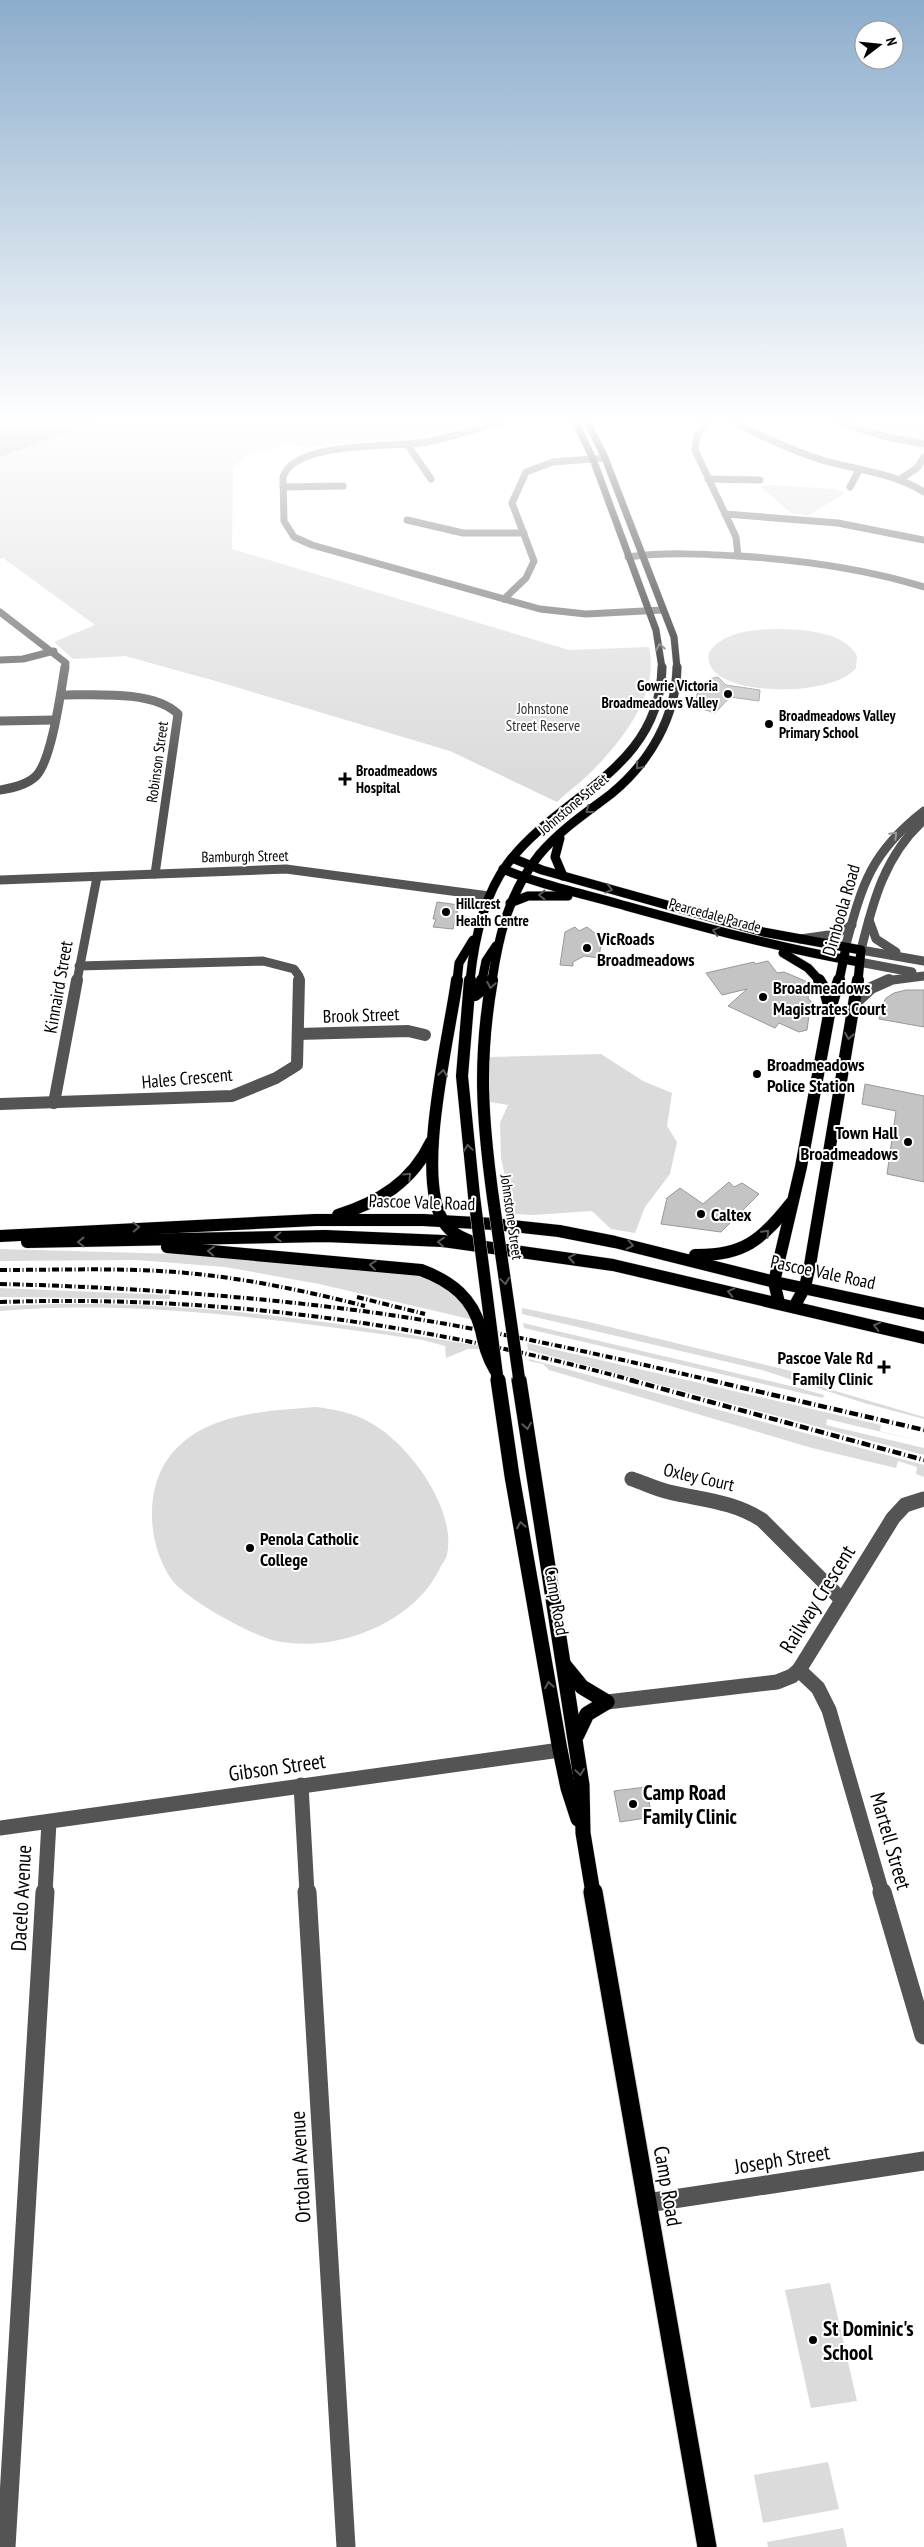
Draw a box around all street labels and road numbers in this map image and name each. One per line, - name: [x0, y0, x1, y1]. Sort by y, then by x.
- street label: Robinson Street: [142, 720, 172, 804]
- street label: Johnstone Street: [533, 769, 612, 840]
- street label: Bamburgh Street: [201, 846, 289, 866]
- street label: Dimboola Road: [817, 861, 865, 959]
- street label: Pearcedale Parade: [667, 894, 763, 936]
- street label: Kinnaird Street: [39, 939, 77, 1035]
- street label: Brook Street: [322, 1002, 400, 1028]
- street label: Hales Crescent: [141, 1063, 233, 1093]
- street label: Johnstone Street: [496, 1172, 527, 1261]
- street label: Pascoe Vale Road: [368, 1189, 476, 1215]
- street label: Pascoe Vale Road: [768, 1250, 878, 1294]
- street label: Oxley Court: [661, 1458, 737, 1496]
- street label: Railway Crescent: [773, 1540, 861, 1658]
- street label: Camp Road: [540, 1565, 574, 1637]
- street label: Gibson Street: [227, 1747, 327, 1787]
- street label: Martell Street: [864, 1789, 918, 1893]
- street label: Dacelo Avenue: [5, 1844, 37, 1952]
- street label: Ortolan Avenue: [284, 2110, 316, 2224]
- street label: Joseph Street: [731, 2138, 832, 2180]
- street label: Camp Road: [648, 2144, 688, 2228]

